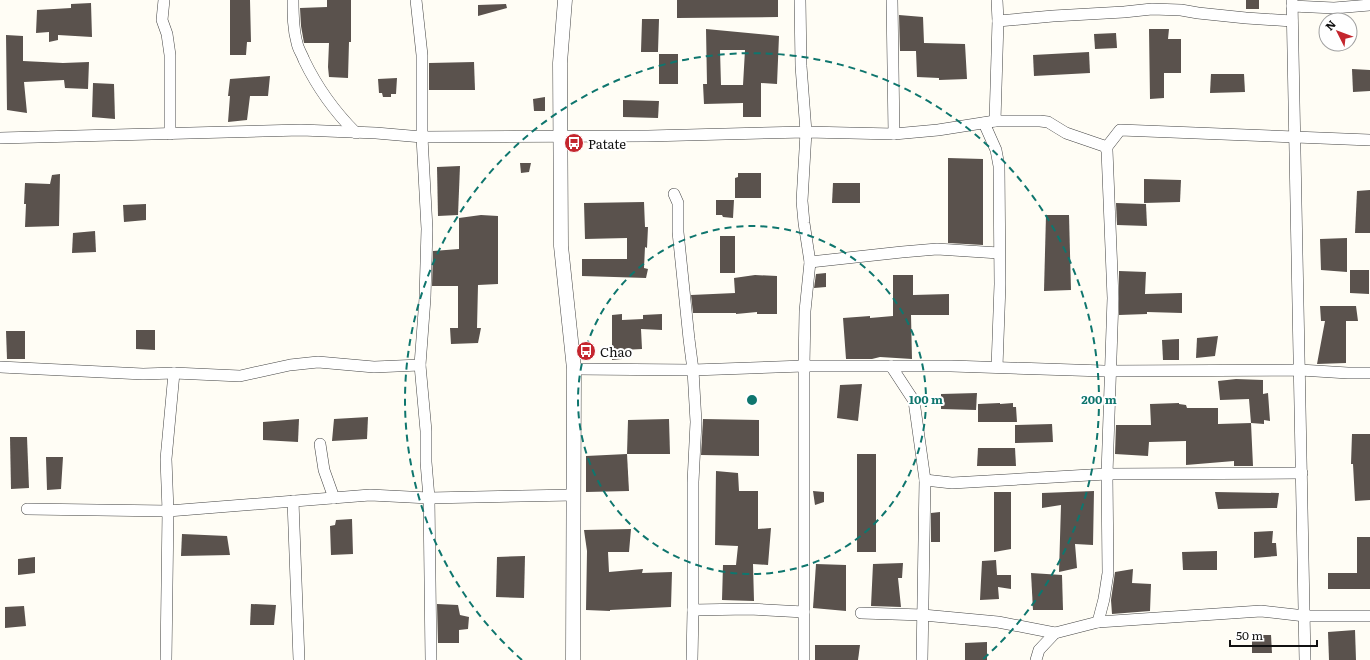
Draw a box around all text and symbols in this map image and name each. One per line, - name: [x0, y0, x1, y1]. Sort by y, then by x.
- north arrow: [1318, 12, 1358, 52]
- text: N: [1321, 16, 1339, 33]
- bus stop icon: Patate: [563, 132, 585, 154]
- place label: Patate: [588, 134, 626, 153]
- bus stop icon: Chao: [575, 340, 597, 362]
- place label: Chao: [600, 342, 632, 361]
- text: 100 m: [909, 390, 943, 408]
- text: 200 m: [1081, 390, 1117, 408]
- centre of rings: [745, 393, 759, 407]
- scale bar: [1230, 622, 1317, 648]
- text: 50 m: [1236, 626, 1263, 644]

